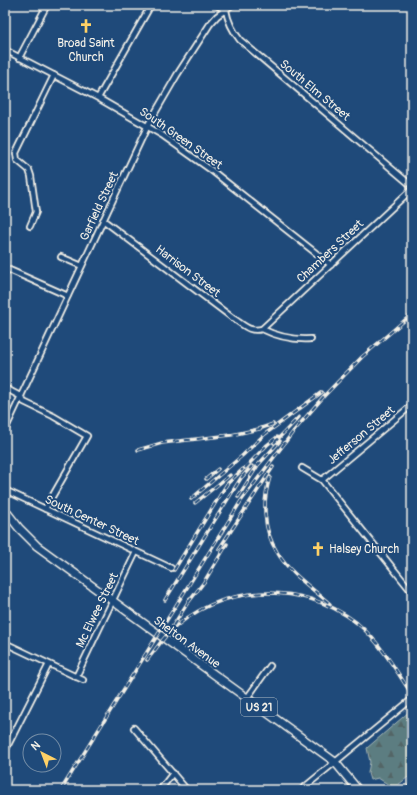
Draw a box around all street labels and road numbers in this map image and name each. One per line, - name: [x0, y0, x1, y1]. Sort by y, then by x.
- street label: South Elm Street: [276, 57, 353, 124]
- street label: South Green Street: [136, 104, 225, 173]
- street label: Garfield Street: [77, 169, 122, 243]
- street label: Chambers Street: [294, 216, 367, 286]
- street label: Harrison Street: [152, 242, 223, 301]
- street label: Jefferson Street: [325, 403, 398, 468]
- street label: South Center Street: [42, 492, 142, 549]
- street label: Mc Elwee Street: [73, 570, 122, 650]
- street label: Shelton Avenue: [150, 613, 223, 672]
- road number: US 21: [241, 698, 277, 716]

